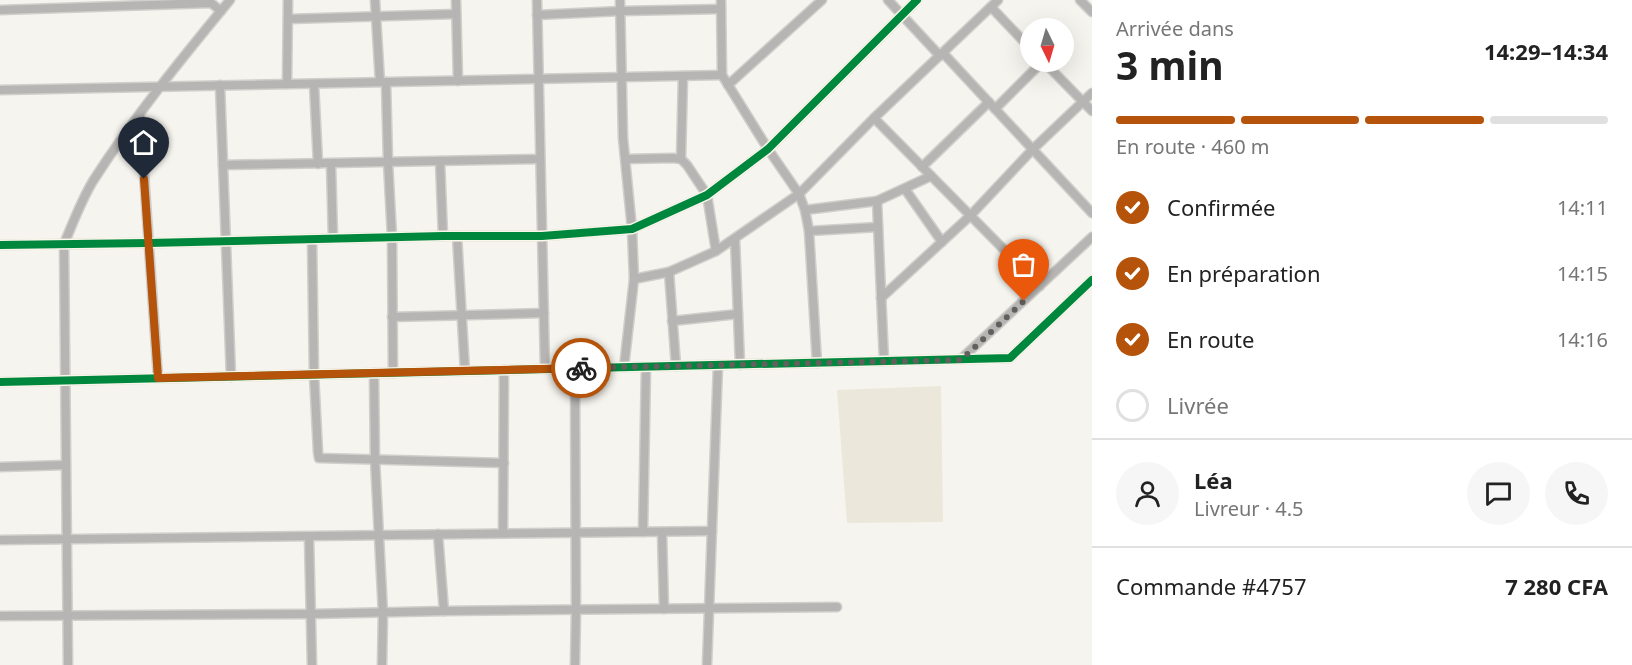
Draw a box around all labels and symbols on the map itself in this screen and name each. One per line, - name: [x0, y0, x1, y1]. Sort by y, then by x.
- north arrow: [1020, 18, 1074, 72]
- pin: [118, 117, 169, 179]
- pin: [998, 239, 1049, 301]
- courier: [551, 338, 611, 398]

